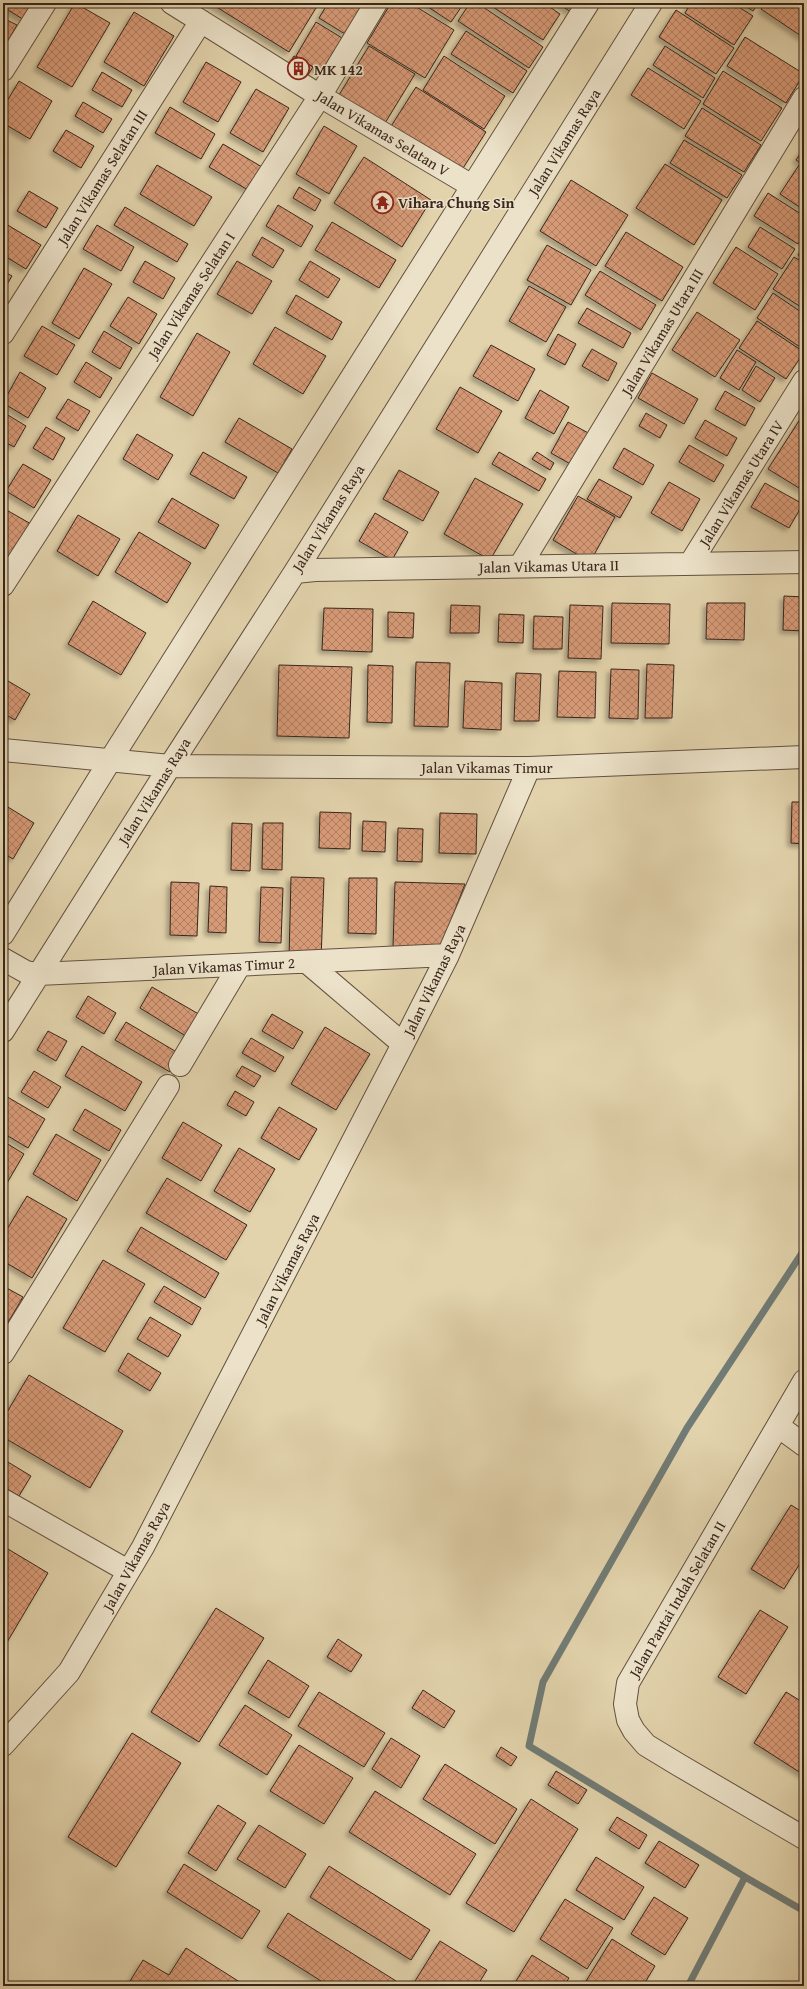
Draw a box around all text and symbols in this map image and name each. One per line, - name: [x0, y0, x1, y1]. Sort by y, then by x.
- building icon: MK 142: [286, 56, 312, 82]
- place label: MK 142: [314, 59, 363, 80]
- street label: Jalan Vikamas Selatan V: [311, 84, 454, 181]
- street label: Jalan Vikamas Raya: [522, 85, 605, 201]
- street label: Jalan Vikamas Selatan III: [51, 105, 152, 250]
- temple icon: Vihara Chung Sin: [370, 189, 396, 215]
- place label: Vihara Chung Sin: [398, 192, 515, 213]
- street label: Jalan Vikamas Selatan I: [141, 228, 240, 364]
- street label: Jalan Vikamas Utara III: [615, 265, 708, 401]
- street label: Jalan Vikamas Utara IV: [693, 416, 789, 552]
- street label: Jalan Vikamas Raya: [286, 461, 369, 577]
- street label: Jalan Vikamas Utara II: [477, 554, 619, 578]
- street label: Jalan Vikamas Raya: [112, 734, 195, 850]
- street label: Jalan Vikamas Timur: [419, 757, 553, 778]
- street label: Jalan Vikamas Raya: [397, 920, 470, 1041]
- street label: Jalan Vikamas Timur 2: [151, 952, 295, 980]
- street label: Jalan Vikamas Raya: [249, 1210, 324, 1330]
- street label: Jalan Vikamas Raya: [96, 1497, 175, 1616]
- street label: Jalan Pantai Indah Selatan II: [623, 1517, 730, 1683]

